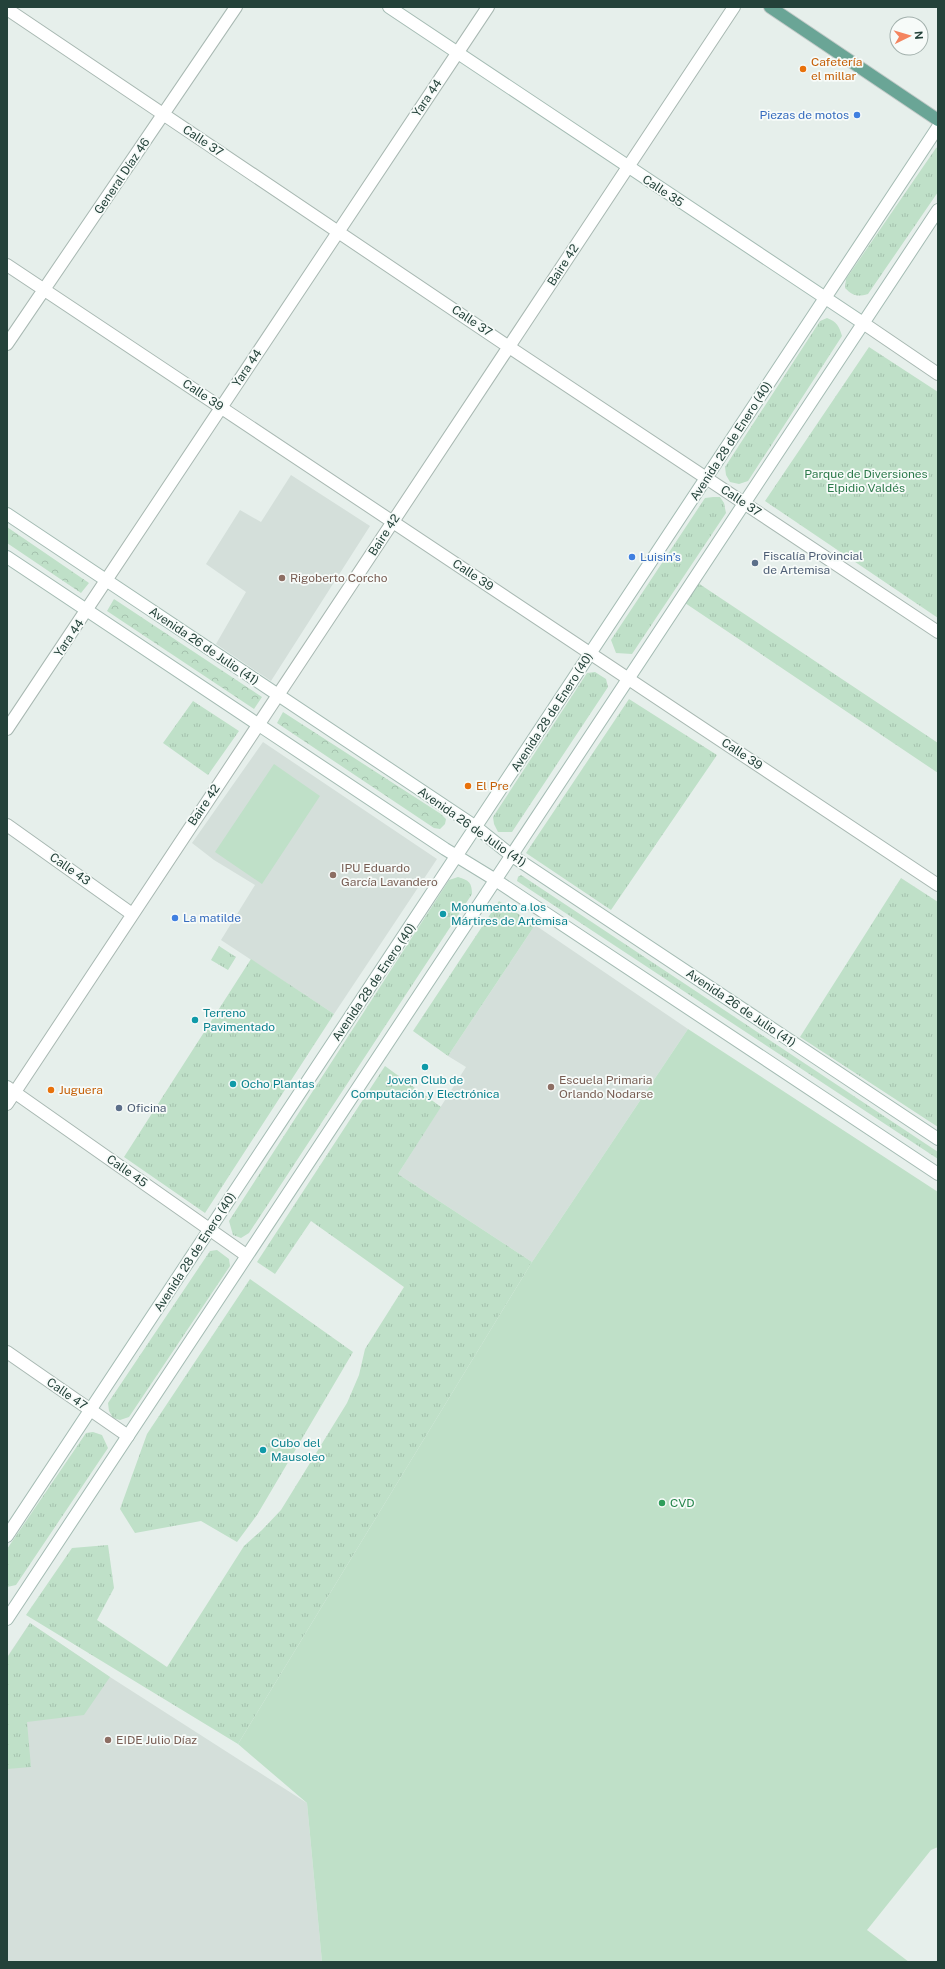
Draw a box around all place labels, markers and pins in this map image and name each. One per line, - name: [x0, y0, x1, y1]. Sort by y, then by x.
- place label: Cafetería el millar: [811, 55, 862, 83]
- marker: Cafetería el millar: [798, 64, 808, 74]
- place label: Piezas de motos: [760, 108, 849, 122]
- marker: Piezas de motos: [852, 110, 862, 120]
- place label: Fiscalía Provincial de Artemisa: [763, 549, 863, 577]
- place label: Luisin’s: [640, 550, 681, 564]
- marker: Luisin’s: [627, 552, 637, 562]
- marker: Fiscalía Provincial de Artemisa: [750, 558, 760, 568]
- place label: Rigoberto Corcho: [290, 571, 388, 585]
- marker: Rigoberto Corcho: [277, 573, 287, 583]
- place label: El Pre: [476, 779, 509, 793]
- marker: El Pre: [463, 781, 473, 791]
- place label: IPU Eduardo García Lavandero: [341, 861, 438, 889]
- marker: IPU Eduardo García Lavandero: [328, 870, 338, 880]
- place label: Monumento a los Mártires de Artemisa: [451, 900, 568, 928]
- marker: Monumento a los Mártires de Artemisa: [438, 909, 448, 919]
- place label: La matilde: [183, 911, 241, 925]
- marker: La matilde: [170, 913, 180, 923]
- place label: Terreno Pavimentado: [203, 1006, 275, 1034]
- marker: Terreno Pavimentado: [190, 1015, 200, 1025]
- marker: Joven Club de Computación y Electrónica: [420, 1062, 430, 1072]
- place label: Joven Club de Computación y Electrónica: [351, 1073, 499, 1101]
- place label: Escuela Primaria Orlando Nodarse: [559, 1073, 654, 1101]
- place label: Ocho Plantas: [241, 1077, 315, 1091]
- marker: Ocho Plantas: [228, 1079, 238, 1089]
- marker: Escuela Primaria Orlando Nodarse: [546, 1082, 556, 1092]
- place label: Juguera: [59, 1083, 103, 1097]
- marker: Juguera: [46, 1085, 56, 1095]
- place label: Oficina: [127, 1101, 166, 1115]
- marker: Oficina: [114, 1103, 124, 1113]
- place label: Cubo del Mausoleo: [271, 1436, 325, 1464]
- marker: Cubo del Mausoleo: [258, 1445, 268, 1455]
- place label: CVD: [670, 1496, 695, 1510]
- marker: CVD: [657, 1498, 667, 1508]
- place label: EIDE Julio Díaz: [116, 1733, 197, 1747]
- marker: EIDE Julio Díaz: [103, 1735, 113, 1745]

